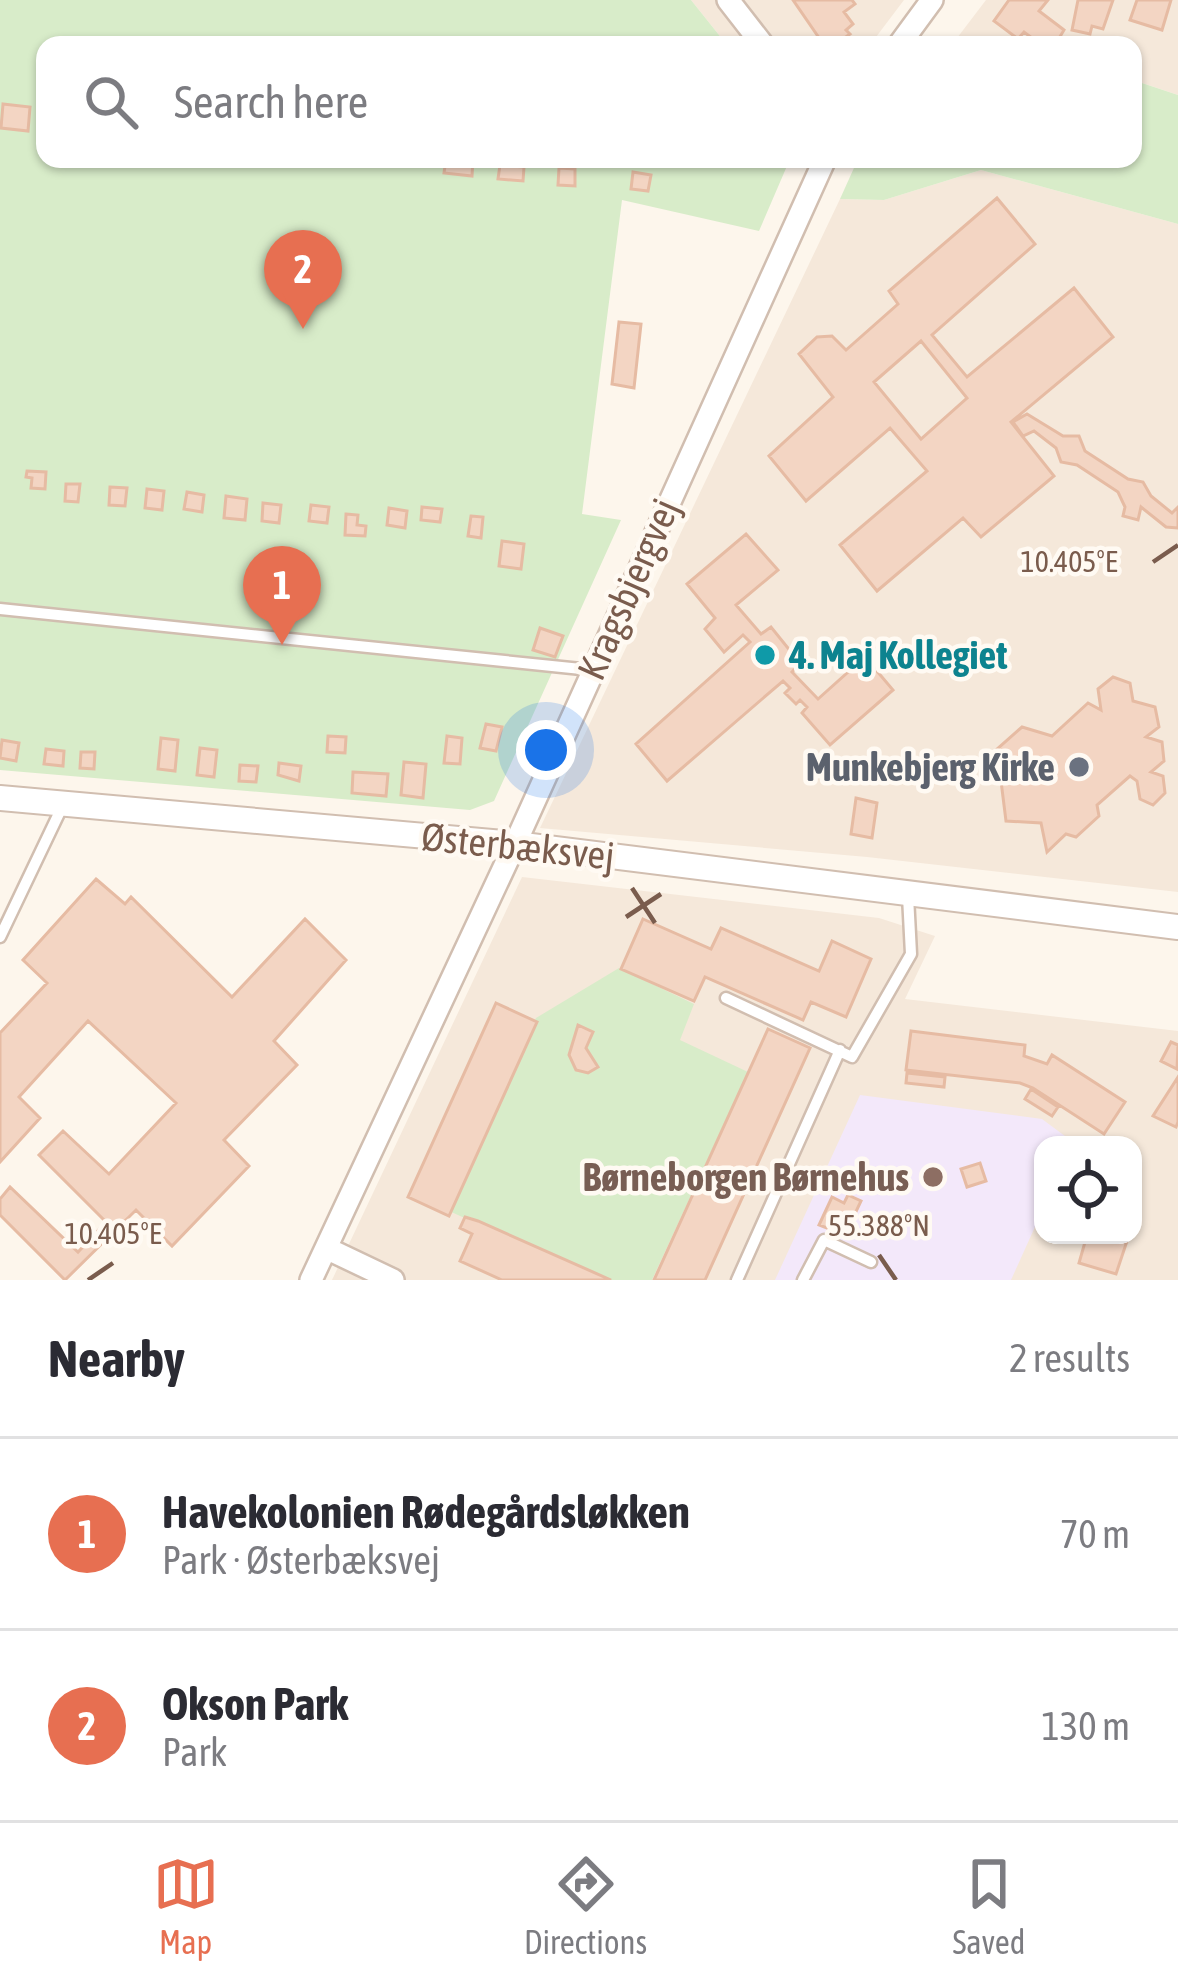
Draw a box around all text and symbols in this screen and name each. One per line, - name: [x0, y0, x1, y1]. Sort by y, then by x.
- search box: [36, 36, 1142, 168]
- icon: search: [78, 69, 144, 135]
- text: Search here: [174, 76, 368, 128]
- pin: 2: [264, 230, 342, 329]
- street label: Kragsbjergvej: [569, 492, 687, 686]
- text: 10.405°E: [1021, 544, 1118, 578]
- pin: 1: [243, 546, 321, 645]
- place label: 4. Maj Kollegiet: [788, 633, 1008, 677]
- marker: 4. Maj Kollegiet: [752, 642, 778, 668]
- your location: [516, 720, 576, 780]
- place label: Munkebjerg Kirke: [806, 745, 1055, 789]
- marker: Munkebjerg Kirke: [1066, 754, 1092, 780]
- street label: Østerbæksvej: [419, 814, 617, 878]
- map controls: [1034, 1136, 1142, 1244]
- button: locate: [1034, 1136, 1142, 1244]
- place label: Børneborgen Børnehus: [582, 1155, 909, 1199]
- marker: Børneborgen Børnehus: [920, 1164, 946, 1190]
- text: 55.388°N: [828, 1208, 930, 1242]
- text: 10.405°E: [65, 1216, 162, 1250]
- text: Nearby: [48, 1329, 185, 1388]
- text: 2 results: [1009, 1336, 1130, 1380]
- text: Havekolonien Rødegårdsløkken: [162, 1486, 690, 1538]
- text: 1: [78, 1512, 96, 1556]
- text: 70 m: [1060, 1512, 1130, 1556]
- text: Park · Østerbæksvej: [162, 1538, 440, 1582]
- text: Okson Park: [162, 1678, 348, 1730]
- text: 2: [78, 1704, 96, 1748]
- text: 130 m: [1042, 1704, 1130, 1748]
- text: Park: [162, 1730, 227, 1774]
- tab: Map: [153, 1851, 219, 1961]
- tab: Directions: [524, 1851, 647, 1961]
- tab: Saved: [952, 1851, 1025, 1961]

